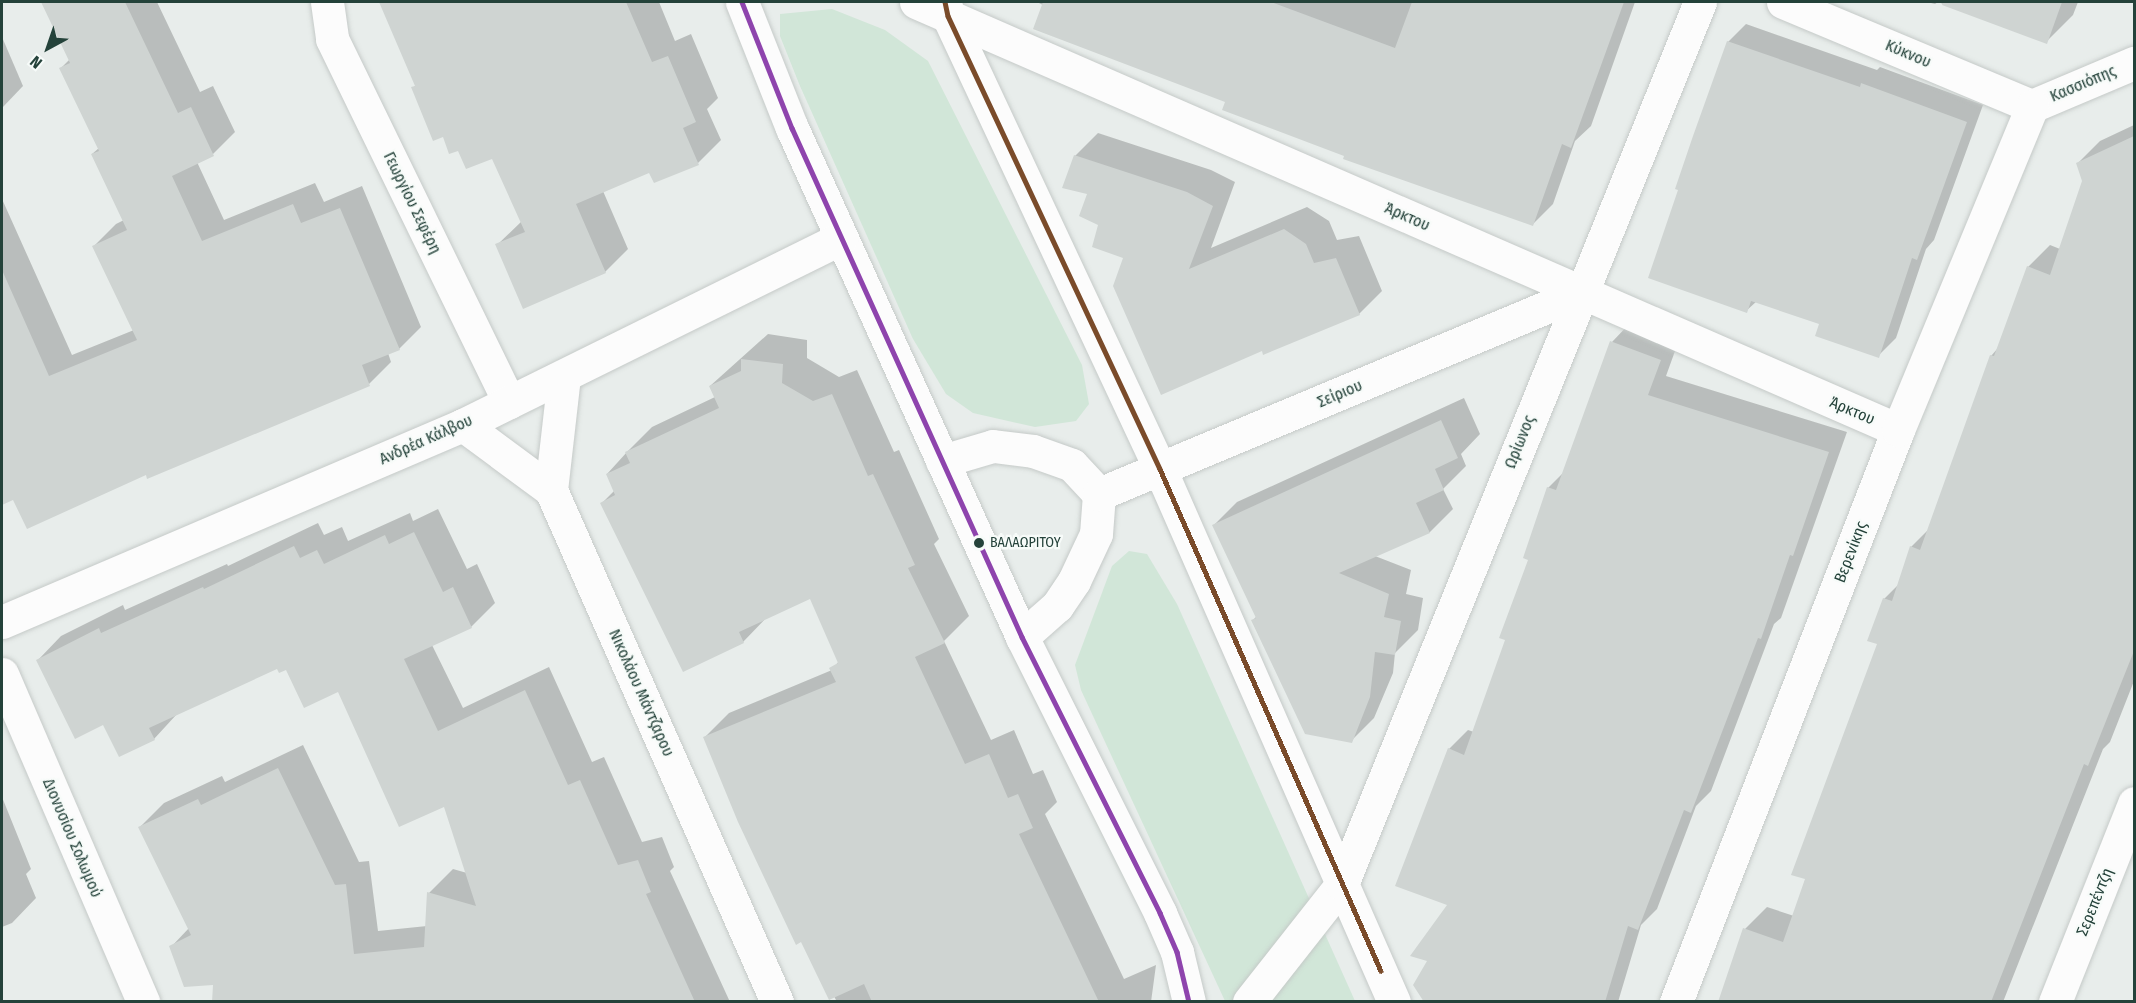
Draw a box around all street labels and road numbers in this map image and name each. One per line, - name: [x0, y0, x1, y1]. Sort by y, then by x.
- street label: Κύκνου: [1882, 36, 1934, 72]
- street label: Κασσιόπης: [2047, 62, 2119, 106]
- street label: Γεωργίου Σεφέρη: [379, 149, 445, 257]
- street label: Άρκτου: [1381, 199, 1433, 235]
- street label: Σείριου: [1315, 376, 1365, 412]
- street label: Άρκτου: [1826, 393, 1878, 429]
- street label: Ανδρέα Κάλβου: [376, 411, 476, 469]
- street label: Ωρίωνος: [1501, 413, 1539, 471]
- street label: Βερενίκης: [1830, 518, 1872, 586]
- street label: Νικολάου Μάντζαρου: [604, 626, 678, 760]
- street label: Διονυσίου Σολωμού: [38, 776, 106, 900]
- street label: Σερεπέντζη: [2073, 865, 2117, 939]

